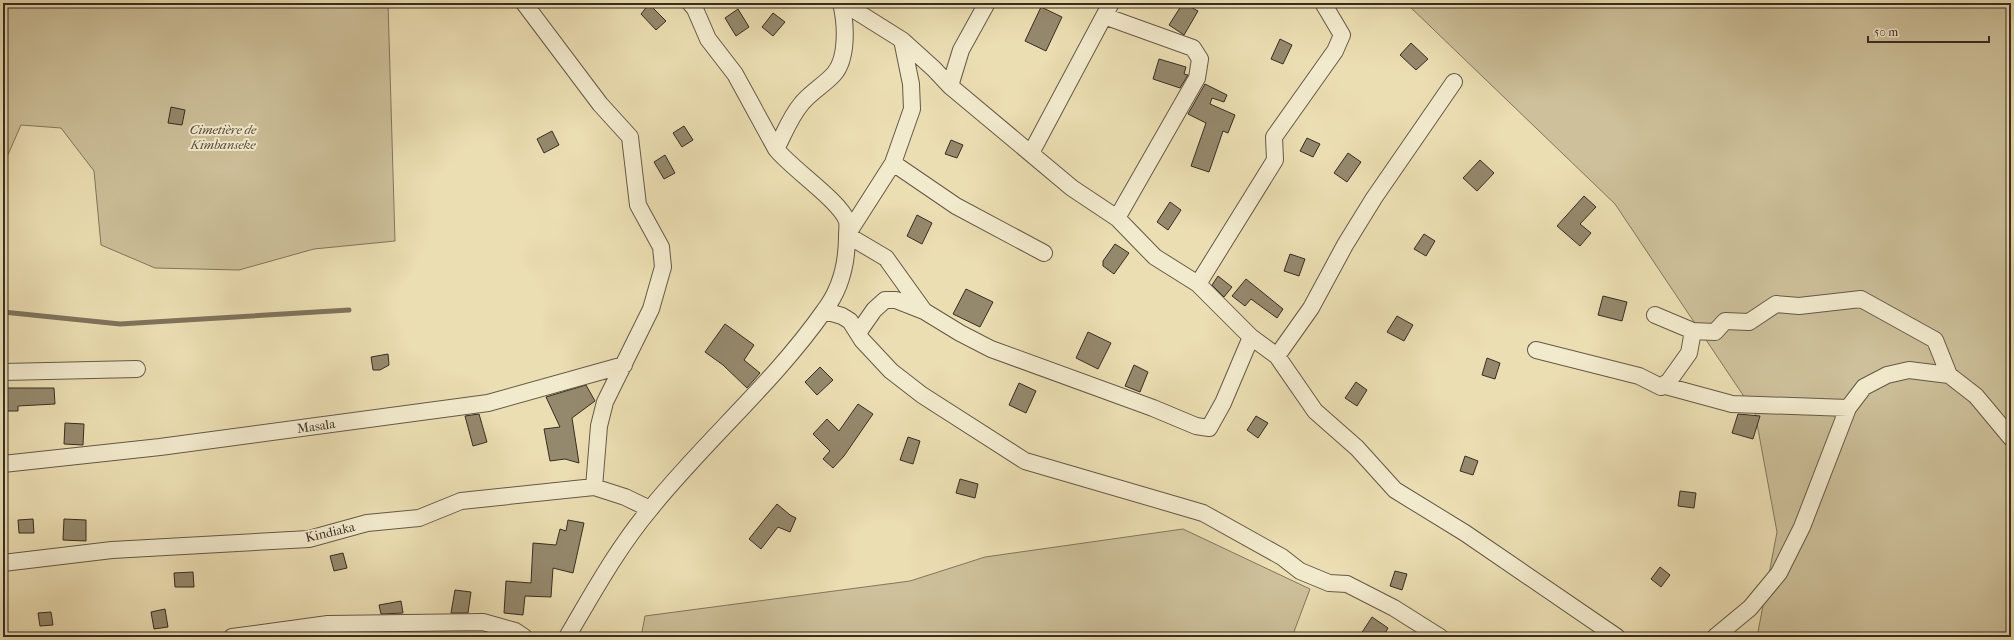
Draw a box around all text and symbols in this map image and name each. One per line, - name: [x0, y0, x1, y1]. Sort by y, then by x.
- scale bar: [1868, 18, 1989, 44]
- text: 50 m: [1874, 25, 1898, 39]
- park label: Cimetière de Kimbanseke: [190, 122, 257, 152]
- street label: Masala: [296, 416, 337, 436]
- street label: Kindiaka: [304, 519, 357, 545]

